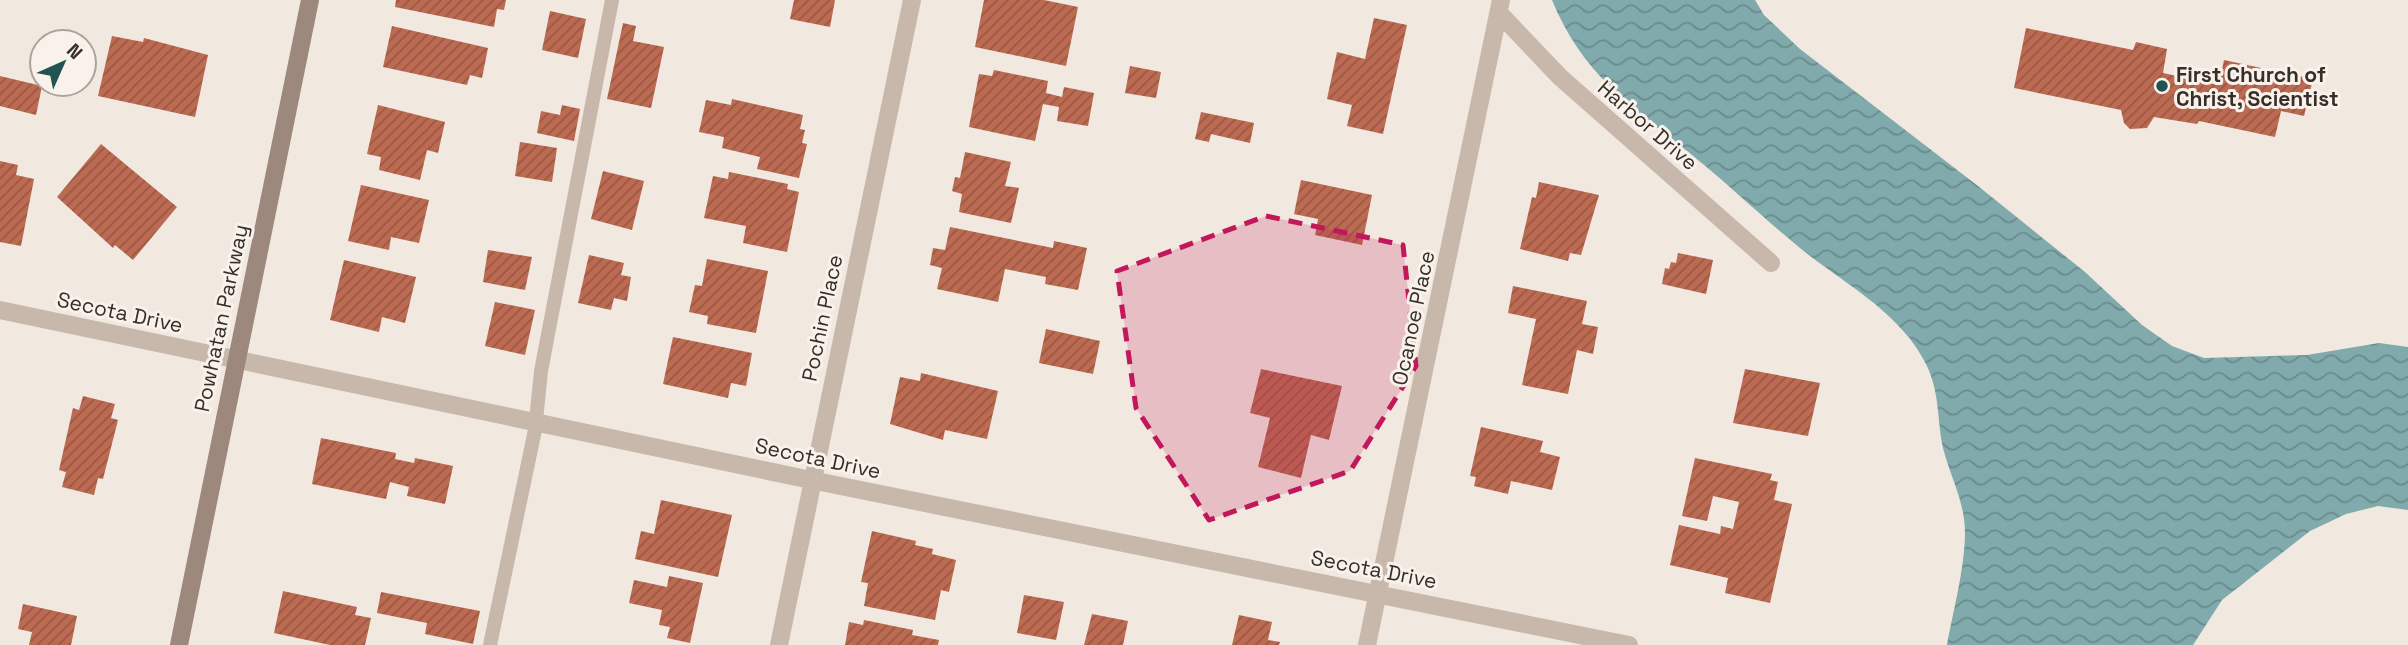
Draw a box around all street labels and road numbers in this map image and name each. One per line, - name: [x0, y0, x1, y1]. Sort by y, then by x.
- street label: Harbor Drive: [1592, 74, 1704, 176]
- street label: Powhatan Parkway: [188, 222, 254, 414]
- street label: Ocanoe Place: [1386, 248, 1440, 388]
- street label: Pochin Place: [795, 252, 849, 384]
- street label: Secota Drive: [55, 286, 185, 338]
- street label: Secota Drive: [753, 432, 883, 484]
- street label: Secota Drive: [1309, 544, 1439, 594]

